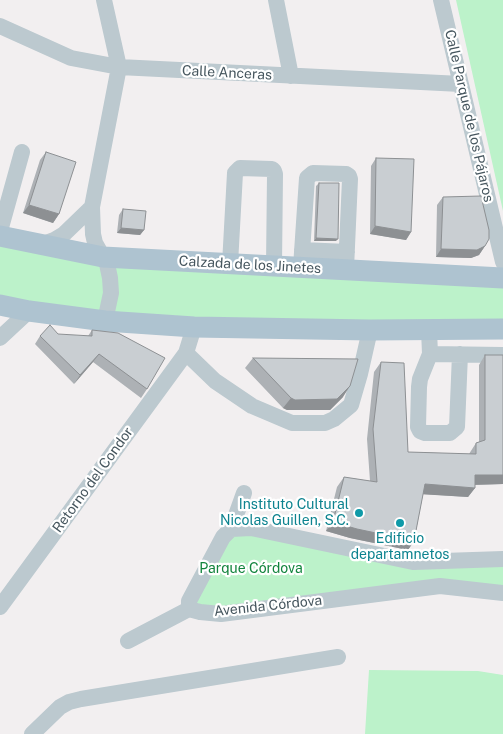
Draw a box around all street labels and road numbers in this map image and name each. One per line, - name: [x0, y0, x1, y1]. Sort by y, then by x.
- street label: Calle Parque de los Pájaros: [441, 28, 497, 204]
- street label: Calle Anceras: [182, 62, 272, 84]
- street label: Calzada de los Jinetes: [178, 253, 322, 277]
- street label: Retorno del Condor: [49, 424, 137, 536]
- street label: Avenida Córdova: [213, 592, 323, 620]

